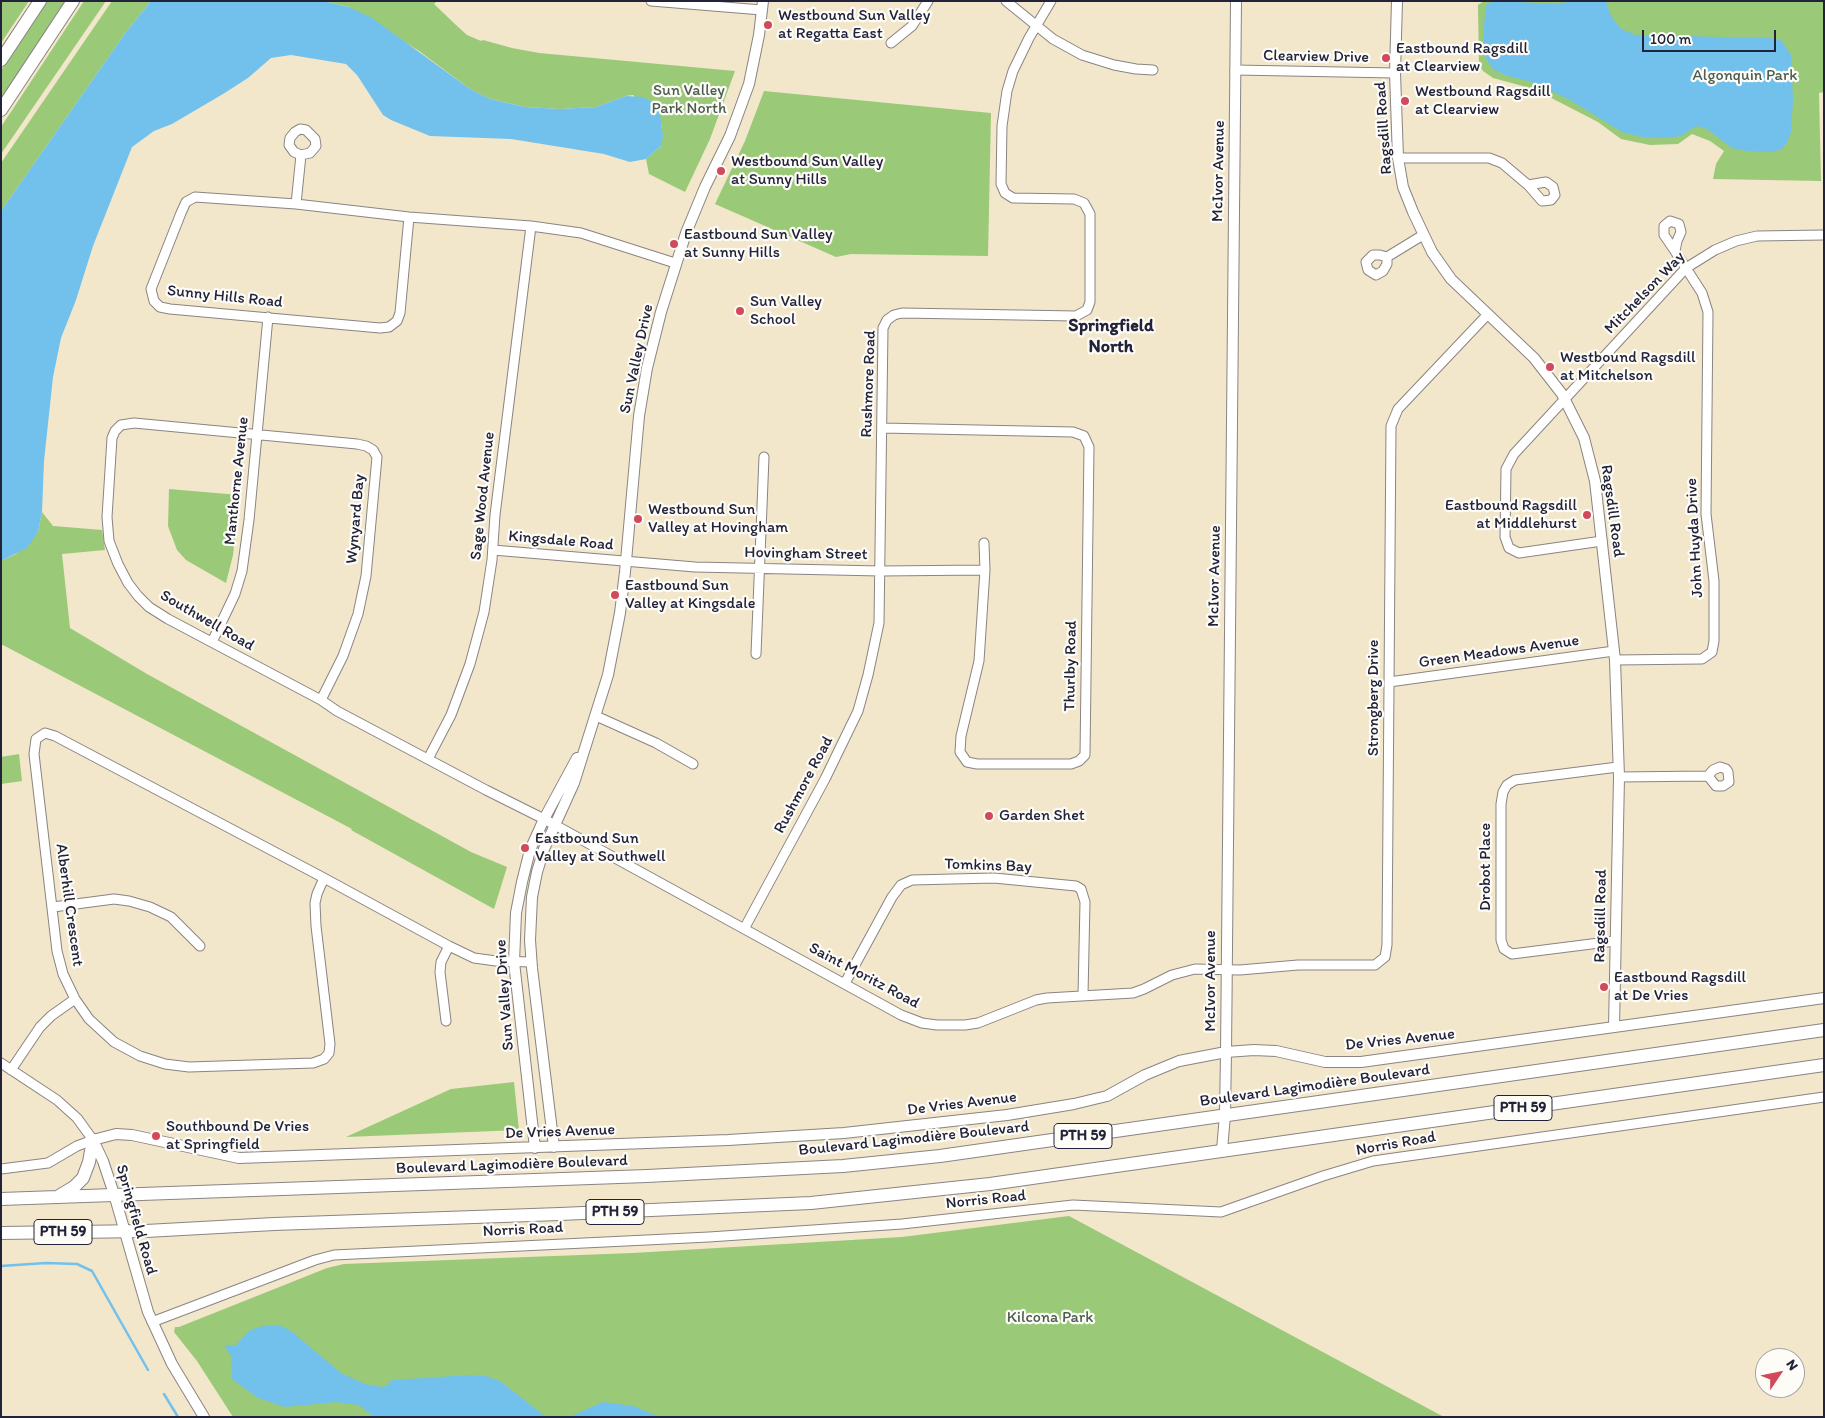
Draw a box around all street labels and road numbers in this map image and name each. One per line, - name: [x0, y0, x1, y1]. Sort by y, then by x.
- street label: Clearview Drive: [1263, 46, 1369, 68]
- street label: Ragsdill Road: [1371, 81, 1397, 175]
- street label: McIvor Avenue: [1209, 120, 1229, 222]
- street label: Mitchelson Way: [1601, 248, 1689, 338]
- street label: Sunny Hills Road: [166, 281, 284, 313]
- street label: Sun Valley Drive: [616, 302, 658, 416]
- street label: Rushmore Road: [858, 330, 880, 438]
- street label: Manthorne Avenue: [221, 416, 253, 546]
- street label: Sage Wood Avenue: [467, 431, 499, 561]
- street label: Ragsdill Road: [1596, 463, 1628, 559]
- street label: Wynyard Bay: [343, 473, 369, 565]
- street label: John Huyda Drive: [1682, 478, 1708, 598]
- street label: McIvor Avenue: [1205, 525, 1225, 627]
- street label: Kingsdale Road: [508, 527, 614, 555]
- street label: Hovingham Street: [744, 543, 868, 565]
- street label: Southwell Road: [156, 586, 258, 656]
- street label: Thurlby Road: [1061, 620, 1081, 712]
- street label: Green Meadows Avenue: [1418, 631, 1580, 673]
- street label: Strongberg Drive: [1364, 640, 1384, 756]
- street label: Rushmore Road: [770, 733, 838, 837]
- street label: Drobot Place: [1476, 823, 1496, 911]
- street label: Alberhill Crescent: [51, 842, 87, 968]
- street label: Tomkins Bay: [944, 855, 1032, 877]
- street label: Ragsdill Road: [1591, 869, 1611, 963]
- street label: McIvor Avenue: [1201, 930, 1221, 1032]
- street label: Sun Valley Drive: [492, 939, 518, 1051]
- street label: Saint Moritz Road: [805, 939, 923, 1013]
- street label: De Vries Avenue: [1344, 1025, 1456, 1055]
- street label: Boulevard Lagimodière Boulevard: [1199, 1060, 1431, 1112]
- street label: De Vries Avenue: [906, 1088, 1018, 1120]
- road number: PTH 59: [1494, 1096, 1552, 1120]
- street label: Boulevard Lagimodière Boulevard: [798, 1117, 1030, 1161]
- street label: De Vries Avenue: [505, 1120, 615, 1144]
- road number: PTH 59: [1054, 1124, 1112, 1148]
- street label: Norris Road: [1355, 1128, 1437, 1160]
- street label: Boulevard Lagimodière Boulevard: [396, 1151, 628, 1179]
- street label: Springfield Road: [111, 1163, 161, 1277]
- street label: Norris Road: [945, 1186, 1027, 1214]
- road number: PTH 59: [586, 1200, 644, 1224]
- street label: Norris Road: [482, 1218, 564, 1242]
- road number: PTH 59: [34, 1220, 92, 1244]

